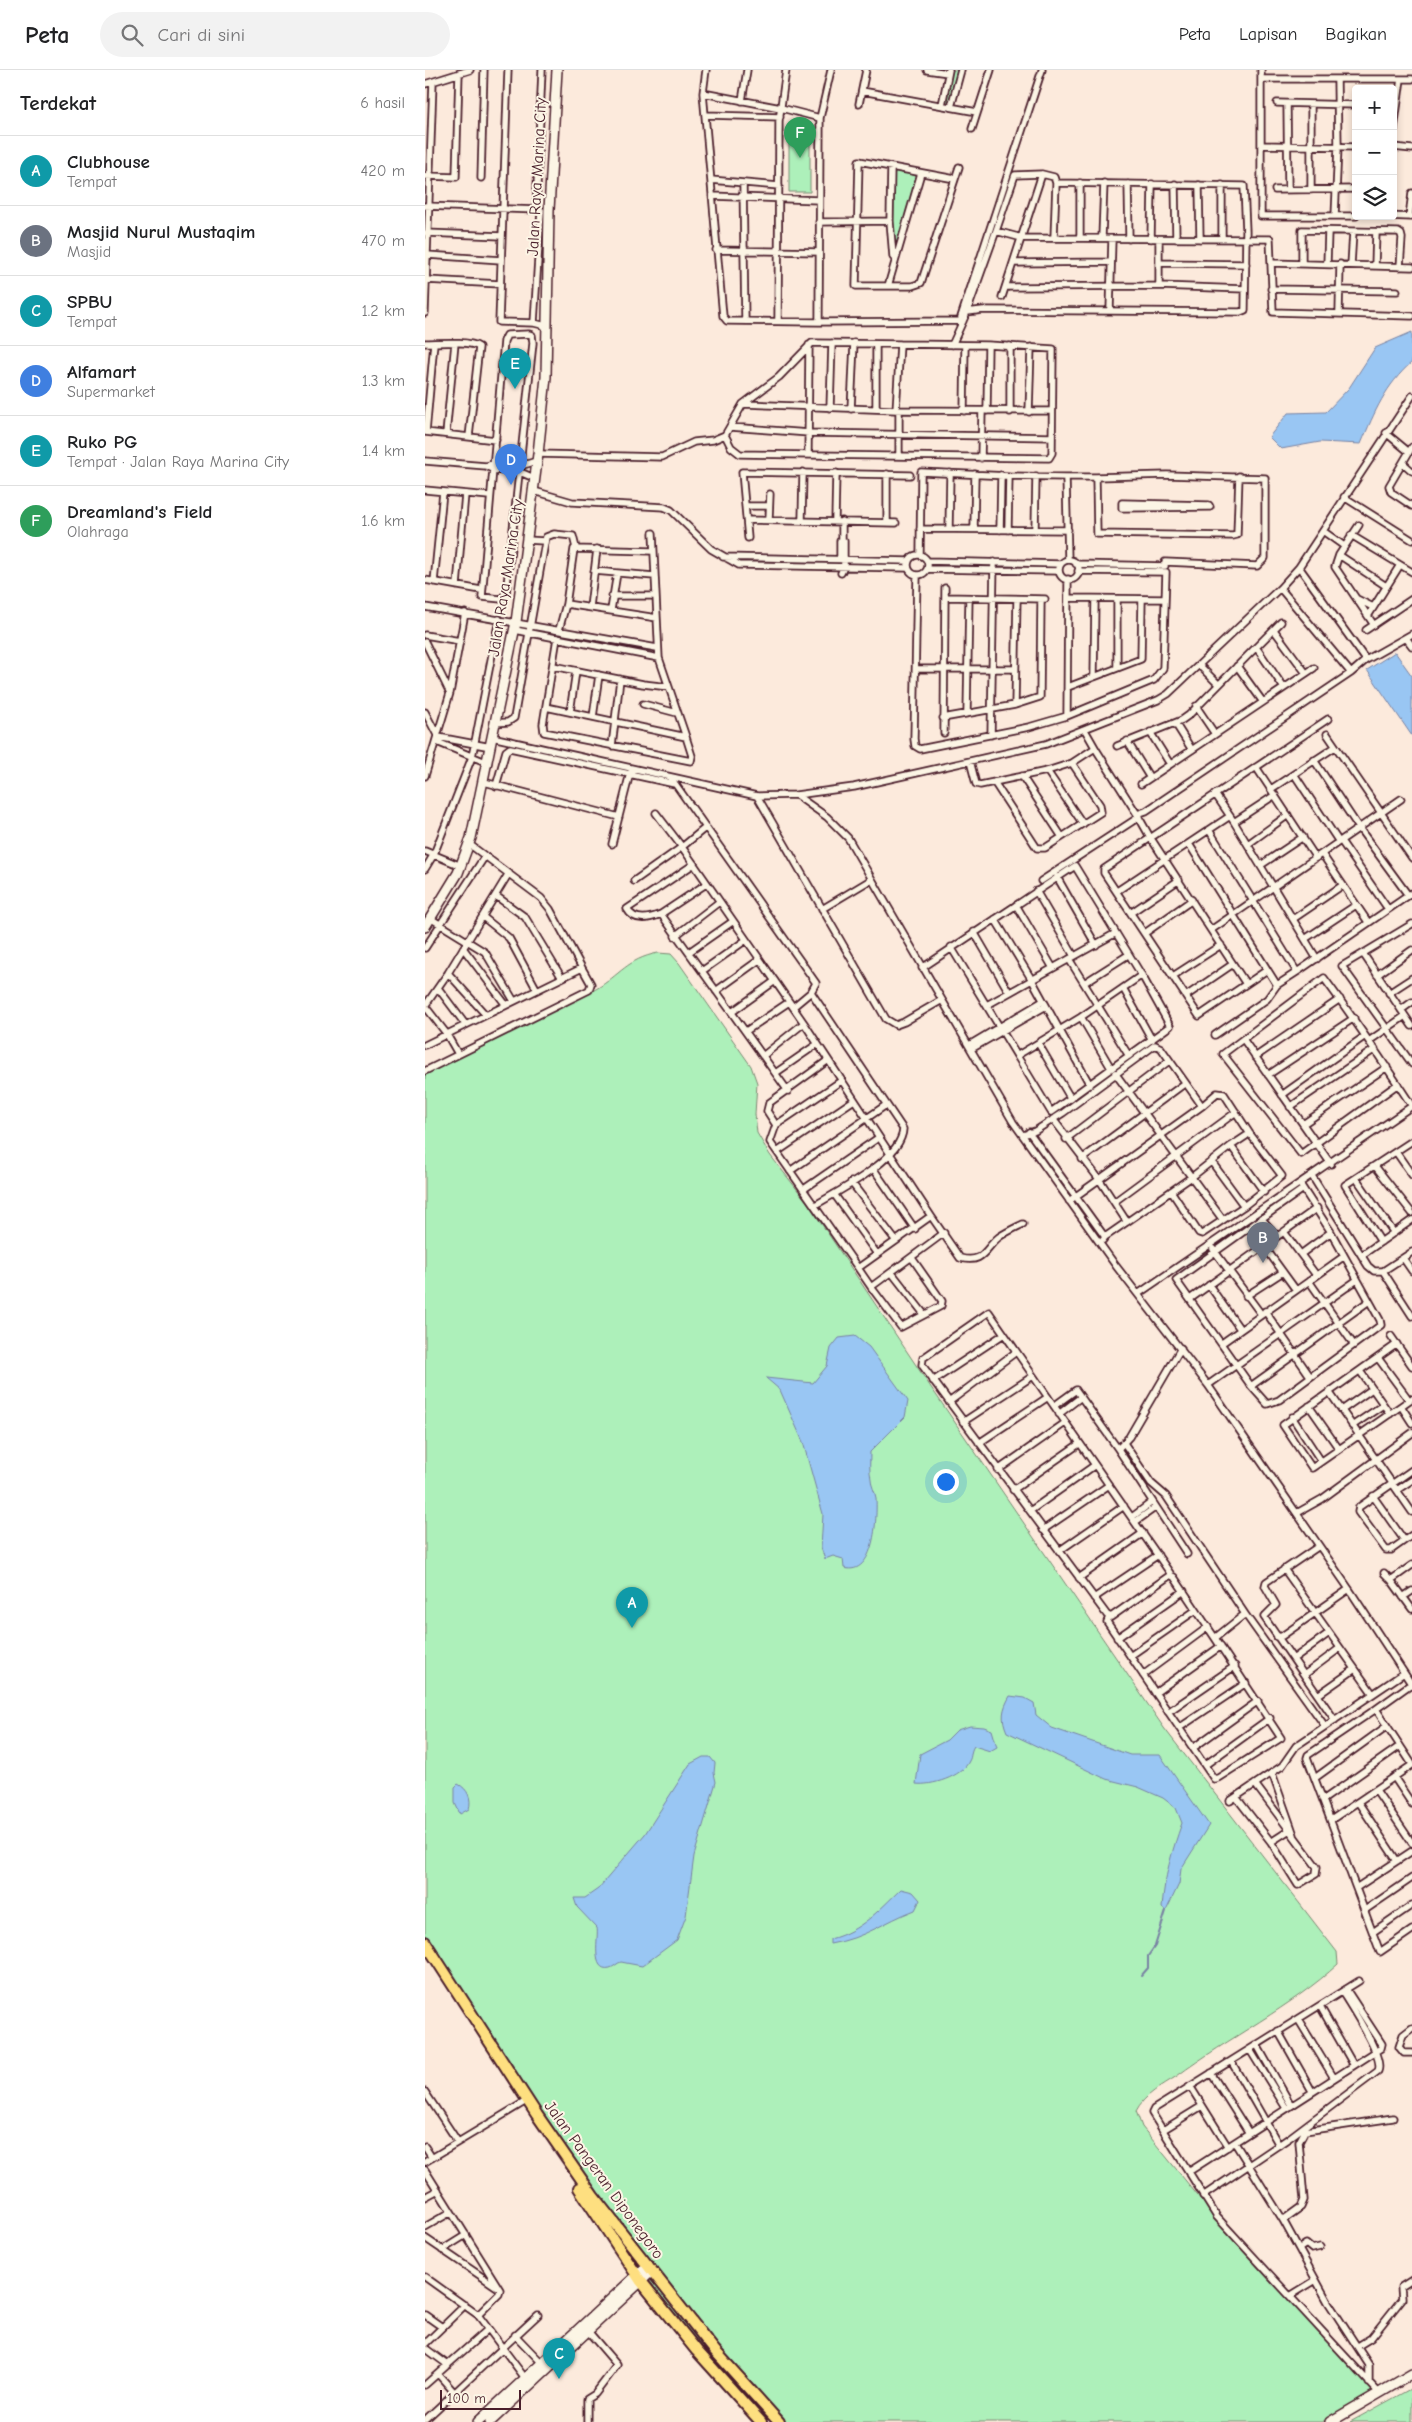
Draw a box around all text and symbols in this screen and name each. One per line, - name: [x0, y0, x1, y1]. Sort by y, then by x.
- search box: [100, 12, 450, 57]
- text: Peta: [25, 21, 70, 49]
- icon: search: [118, 21, 146, 49]
- text: Cari di sini: [158, 24, 245, 46]
- text: Peta: [1179, 24, 1211, 45]
- text: Lapisan: [1239, 24, 1297, 45]
- text: Bagikan: [1325, 24, 1387, 45]
- map controls: [1352, 85, 1397, 220]
- button: +: [1352, 85, 1397, 130]
- text: Terdekat: [20, 91, 96, 115]
- text: 6 hasil: [360, 94, 405, 112]
- street label: Jalan Raya Marina City: [524, 96, 550, 257]
- pin: F: [784, 117, 816, 158]
- button: −: [1352, 130, 1397, 175]
- text: Clubhouse: [67, 151, 150, 173]
- text: A: [32, 162, 40, 180]
- text: 420 m: [361, 162, 405, 180]
- text: Tempat: [67, 173, 117, 191]
- button: layers: [1352, 175, 1397, 220]
- text: Masjid Nurul Mustaqim: [67, 221, 255, 243]
- text: B: [31, 232, 41, 250]
- text: 470 m: [361, 232, 405, 250]
- text: Masjid: [67, 243, 111, 261]
- text: SPBU: [67, 291, 112, 313]
- text: C: [31, 302, 41, 320]
- text: 1.2 km: [362, 302, 405, 320]
- text: Tempat: [67, 313, 117, 331]
- pin: E: [499, 348, 531, 389]
- text: Alfamart: [67, 361, 136, 383]
- text: D: [31, 372, 41, 390]
- text: 1.3 km: [362, 372, 405, 390]
- text: Supermarket: [67, 383, 155, 401]
- text: Ruko PG: [67, 431, 137, 453]
- text: E: [31, 442, 41, 460]
- text: 1.4 km: [362, 442, 405, 460]
- pin: D: [495, 444, 527, 485]
- text: Tempat · Jalan Raya Marina City: [67, 453, 289, 471]
- street label: Jalan Raya Marina City: [485, 497, 527, 658]
- text: Dreamland's Field: [67, 501, 213, 523]
- text: F: [31, 512, 41, 530]
- text: 1.6 km: [361, 512, 405, 530]
- text: Olahraga: [67, 523, 129, 541]
- pin: B: [1247, 1222, 1279, 1263]
- your location: [933, 1469, 959, 1495]
- pin: A: [616, 1587, 648, 1628]
- street label: Jalan Pangeran Diponegoro: [541, 2097, 667, 2263]
- pin: C: [543, 2338, 575, 2379]
- scale bar: [440, 2387, 521, 2410]
- text: 100 m: [447, 2390, 486, 2407]

